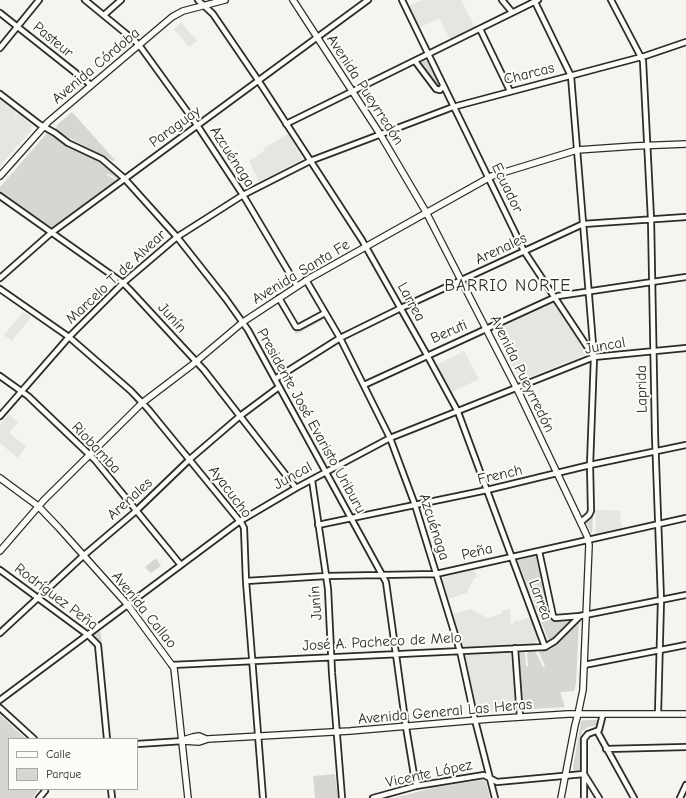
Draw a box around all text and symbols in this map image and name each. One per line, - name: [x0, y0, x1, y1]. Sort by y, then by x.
- street label: Pasteur: [29, 18, 77, 62]
- street label: Avenida Córdoba: [49, 24, 143, 108]
- street label: Avenida Pueyrredón: [323, 31, 407, 149]
- street label: Charcas: [502, 59, 556, 89]
- street label: Paraguay: [146, 102, 204, 152]
- street label: Azcuénaga: [206, 123, 258, 191]
- street label: Ecuador: [487, 160, 527, 216]
- street label: Marcelo T. de Alvear: [62, 226, 170, 328]
- street label: Arenales: [472, 229, 530, 269]
- street label: Avenida Santa Fe: [249, 236, 353, 308]
- district label: BARRIO NORTE: [445, 276, 571, 296]
- street label: Larrea: [393, 279, 429, 325]
- street label: Junín: [154, 299, 190, 337]
- street label: Avenida Pueyrredón: [486, 312, 558, 436]
- street label: Beruti: [428, 316, 470, 348]
- street label: Presidente José Evaristo Uriburu: [252, 325, 370, 517]
- street label: Juncal: [583, 334, 627, 358]
- street label: Laprida: [633, 365, 651, 413]
- street label: Riobamba: [68, 418, 124, 478]
- street label: Juncal: [271, 458, 315, 494]
- street label: French: [476, 461, 524, 489]
- street label: Ayacucho: [204, 462, 256, 522]
- street label: Arenales: [104, 474, 156, 524]
- street label: Azcuénaga: [415, 491, 453, 563]
- street label: Peña: [460, 540, 494, 564]
- street label: Rodríguez Peña: [11, 560, 101, 634]
- street label: Avenida Callao: [107, 568, 181, 652]
- street label: Larrea: [524, 577, 556, 623]
- street label: Junín: [306, 585, 326, 621]
- street label: José A. Pacheco de Melo: [302, 629, 462, 655]
- street label: Avenida General Las Heras: [357, 695, 533, 729]
- legend: [8, 738, 138, 790]
- text: Calle: [46, 747, 71, 761]
- street label: Vicente López: [384, 756, 474, 792]
- text: Parque: [46, 767, 81, 781]

